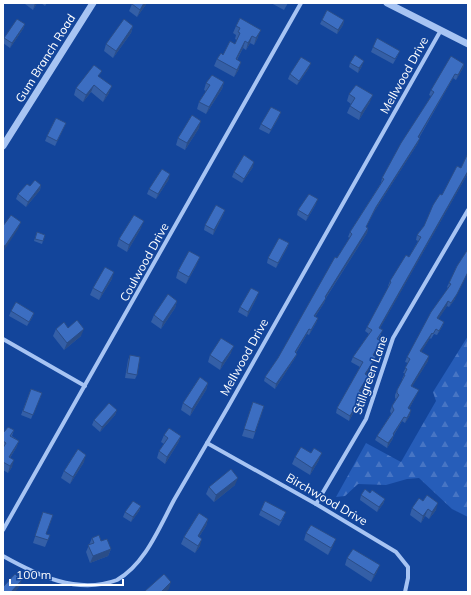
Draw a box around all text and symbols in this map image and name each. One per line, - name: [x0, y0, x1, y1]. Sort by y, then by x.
- street label: Gum Branch Road: [12, 11, 78, 105]
- street label: Mellwood Drive: [377, 34, 431, 116]
- street label: Coulwood Drive: [116, 220, 172, 304]
- street label: Mellwood Drive: [217, 316, 271, 398]
- street label: Stillgreen Lane: [350, 334, 390, 416]
- street label: Birchwood Drive: [284, 470, 370, 528]
- scale bar: [10, 561, 123, 587]
- text: 100 m: [16, 567, 51, 582]

